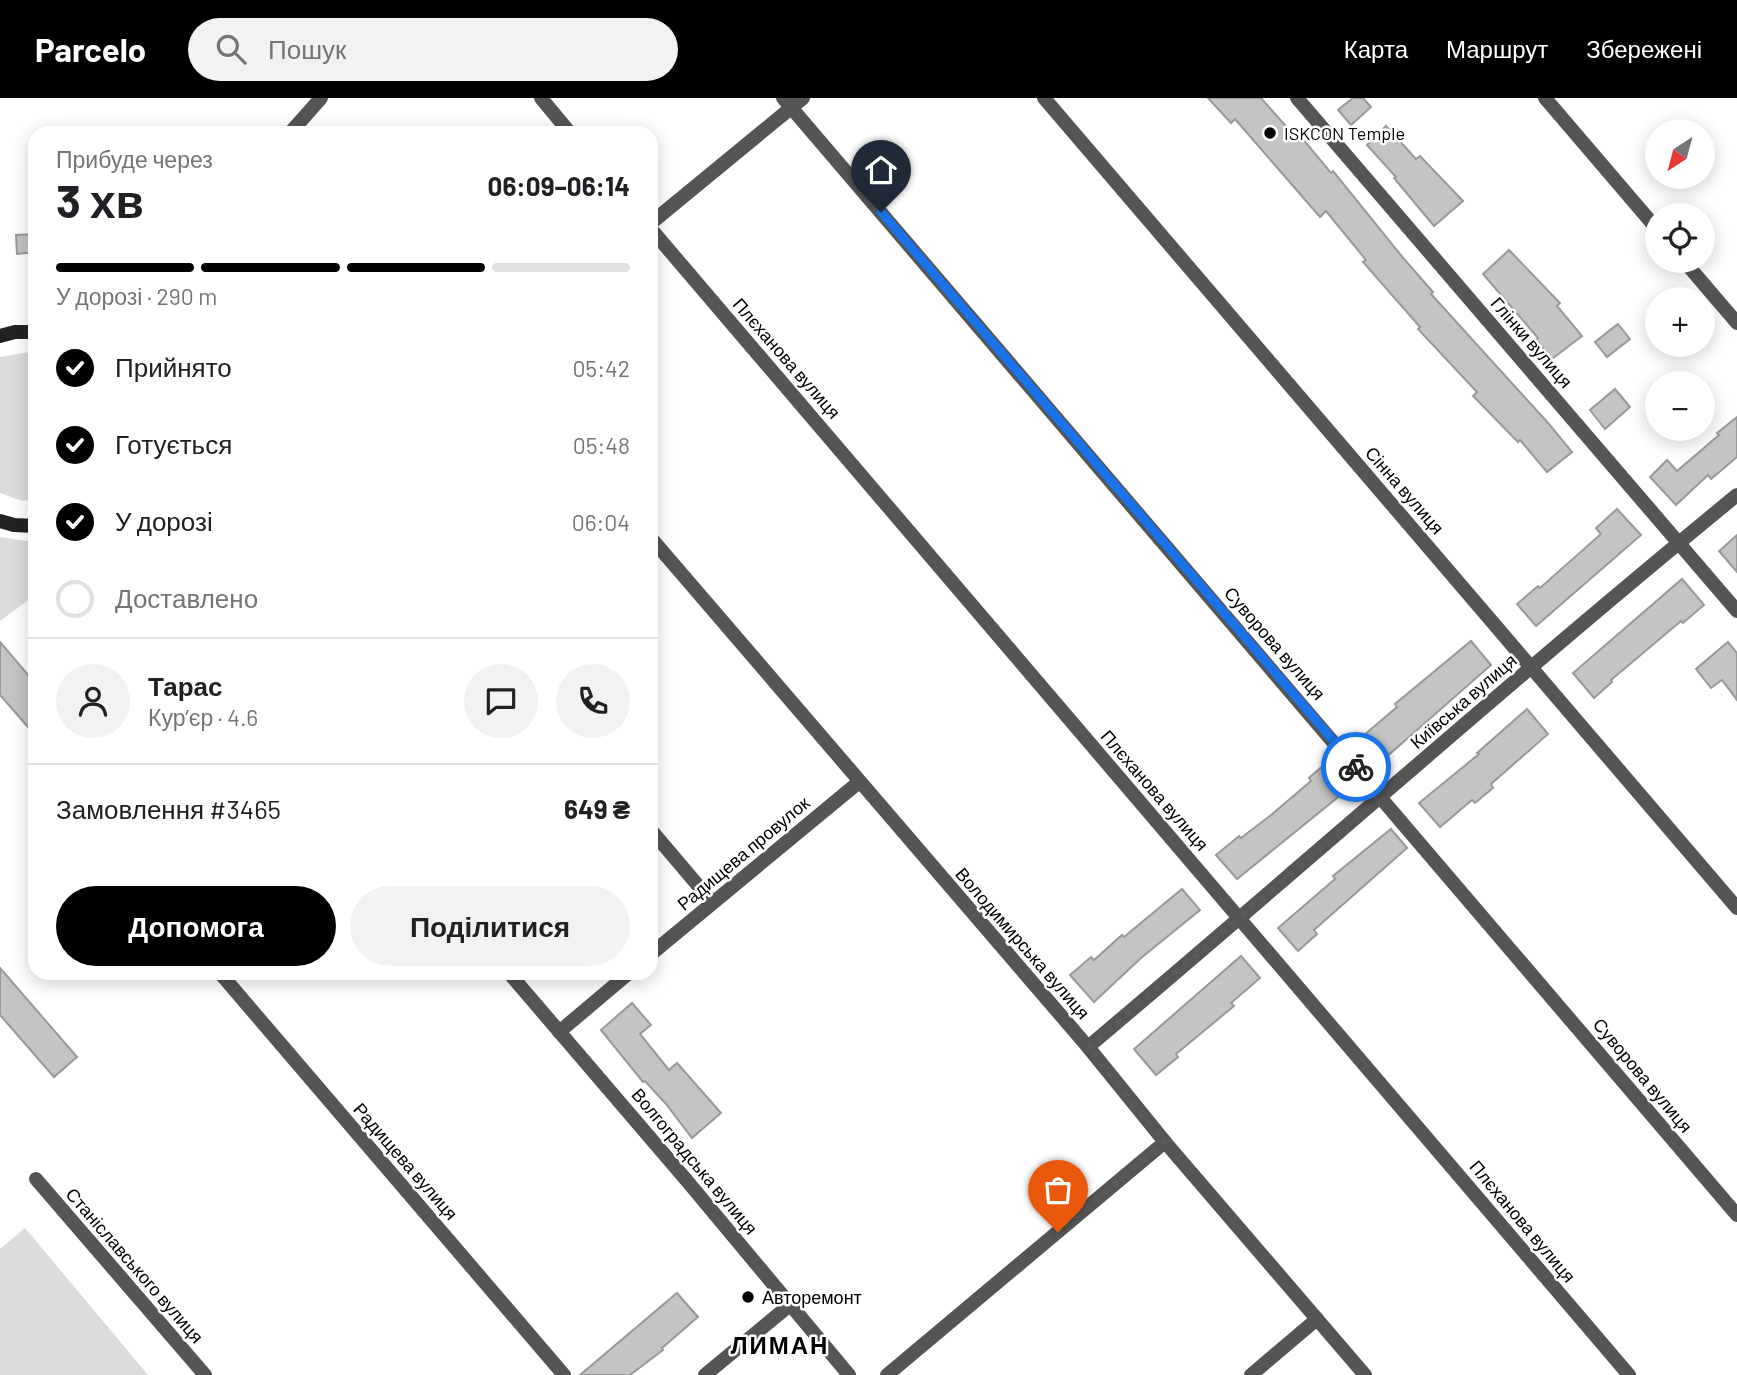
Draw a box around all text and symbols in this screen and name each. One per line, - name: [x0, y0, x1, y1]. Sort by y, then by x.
- search box: [188, 18, 678, 81]
- text: Parcelo: [35, 29, 146, 69]
- icon: search: [212, 30, 250, 68]
- text: Пошук: [268, 33, 346, 64]
- text: Карта: [1344, 34, 1408, 63]
- text: Маршрут: [1446, 34, 1548, 63]
- text: Збережені: [1586, 34, 1702, 63]
- north arrow: [1645, 119, 1715, 189]
- map controls: [1645, 119, 1715, 441]
- place label: ISKCON Temple: [1284, 122, 1405, 144]
- marker: ISKCON Temple: [1262, 125, 1278, 141]
- pin: [851, 140, 911, 212]
- text: Прибуде через: [56, 145, 213, 173]
- icon: home: [862, 151, 900, 189]
- text: 06:09–06:14: [488, 170, 630, 201]
- text: 3 хв: [56, 172, 144, 227]
- button: locate: [1645, 203, 1715, 273]
- text: У дорозі · 290 m: [56, 282, 217, 310]
- button: +: [1645, 287, 1715, 357]
- street label: Глінки вулиця: [1487, 292, 1577, 392]
- street label: Плєханова вулиця: [729, 293, 845, 423]
- icon: check: [56, 349, 94, 387]
- text: Прийнято: [115, 351, 232, 382]
- text: 05:42: [572, 354, 630, 382]
- button: −: [1645, 371, 1715, 441]
- icon: check: [56, 426, 94, 464]
- text: Готується: [115, 428, 232, 459]
- text: 05:48: [573, 431, 630, 459]
- street label: Сінна вулиця: [1361, 442, 1449, 538]
- icon: check: [56, 503, 94, 541]
- text: У дорозі: [115, 505, 213, 536]
- text: 06:04: [572, 508, 630, 536]
- text: Доставлено: [115, 582, 258, 613]
- street label: Суворова вулиця: [1220, 582, 1330, 704]
- street label: Київська вулиця: [1405, 649, 1521, 753]
- button: person: [56, 664, 130, 738]
- button: chat: [464, 664, 538, 738]
- button: phone: [556, 664, 630, 738]
- text: Тарас: [148, 670, 223, 701]
- text: Кур’єр · 4.6: [148, 703, 258, 731]
- street label: Плєханова вулиця: [1097, 725, 1213, 855]
- courier: [1321, 732, 1391, 802]
- icon: bike: [1337, 748, 1375, 786]
- street label: Радищева провулок: [672, 791, 814, 915]
- text: Замовлення #3465: [56, 793, 281, 824]
- text: 649 ₴: [564, 793, 630, 824]
- street label: Володимирська вулиця: [951, 863, 1095, 1023]
- button: Допомога: [56, 886, 336, 966]
- button: Поділитися: [350, 886, 630, 966]
- street label: Суворова вулиця: [1589, 1013, 1697, 1137]
- street label: Волгоградська вулиця: [627, 1083, 763, 1239]
- street label: Радищева вулиця: [349, 1098, 463, 1224]
- street label: Плєханова вулиця: [1465, 1155, 1581, 1287]
- pin: [1028, 1160, 1088, 1232]
- icon: bag: [1039, 1171, 1077, 1209]
- street label: Станіславського вулиця: [62, 1183, 208, 1347]
- place label: Авторемонт: [762, 1286, 862, 1308]
- marker: Авторемонт: [740, 1289, 756, 1305]
- district label: ЛИМАН: [731, 1330, 829, 1359]

